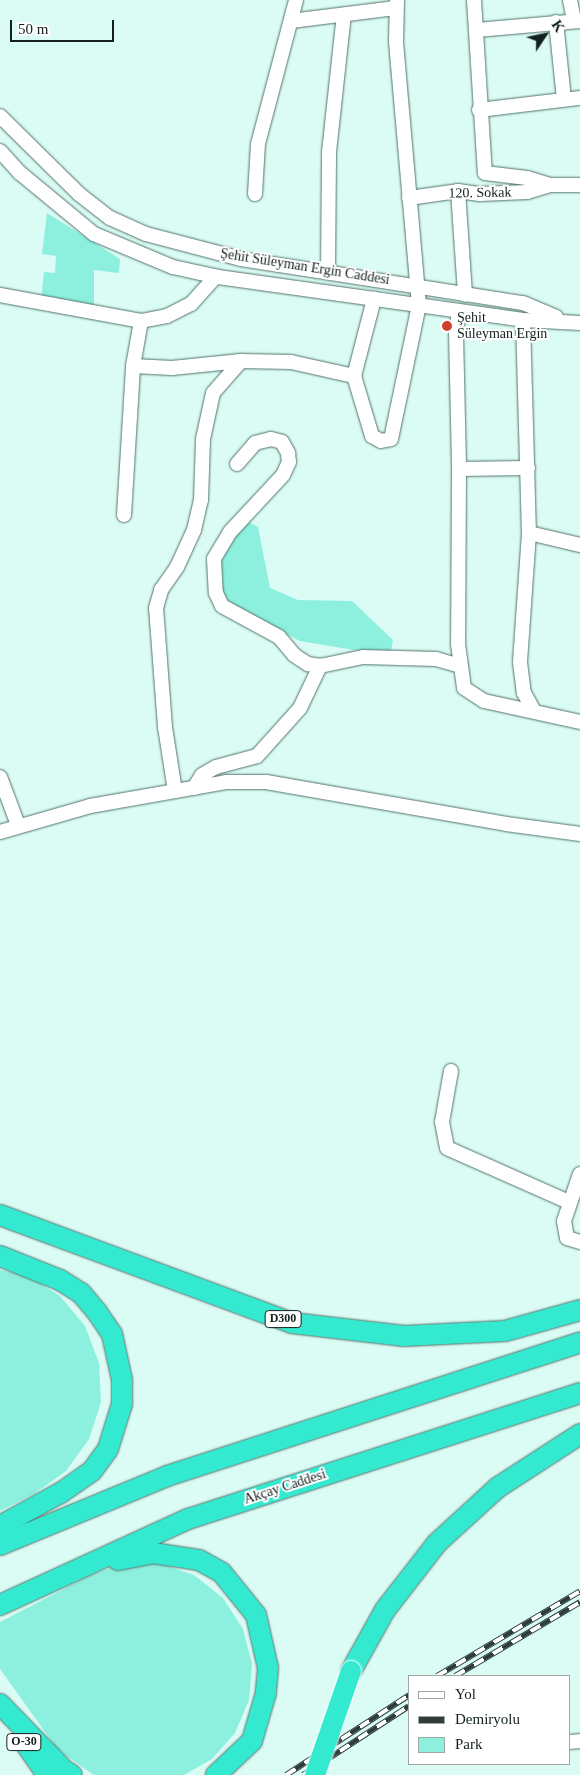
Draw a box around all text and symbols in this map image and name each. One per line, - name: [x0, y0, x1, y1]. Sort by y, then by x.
- scale bar: [12, 10, 116, 42]
- north arrow: [520, 10, 570, 60]
- text: K: [549, 18, 567, 35]
- text: 50 m: [18, 21, 48, 37]
- street label: 120. Sokak: [448, 184, 512, 202]
- street label: Şehit Süleyman Ergin Caddesi: [219, 245, 391, 289]
- place label: Şehit Süleyman Ergin: [457, 310, 547, 342]
- marker: Şehit Süleyman Ergin: [441, 320, 453, 332]
- road number: D300: [264, 1310, 302, 1328]
- street label: Akçay Caddesi: [242, 1466, 328, 1508]
- legend: [408, 1675, 570, 1765]
- text: Yol: [455, 1686, 476, 1702]
- text: Demiryolu: [455, 1711, 520, 1727]
- road number: O-30: [5, 1732, 43, 1751]
- text: Park: [455, 1736, 483, 1752]

